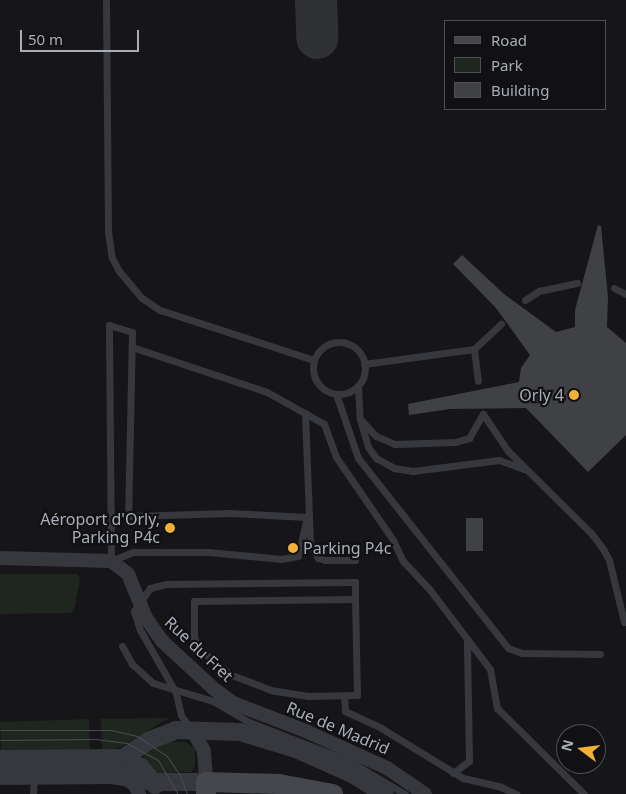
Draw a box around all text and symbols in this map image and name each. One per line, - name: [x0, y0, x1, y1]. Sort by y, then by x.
- scale bar: [22, 20, 141, 52]
- legend: [444, 20, 606, 110]
- text: 50 m: [28, 29, 63, 49]
- text: Road: [491, 30, 527, 50]
- text: Park: [491, 55, 523, 75]
- text: Building: [491, 80, 549, 100]
- place label: Orly 4: [519, 385, 564, 405]
- marker: Orly 4: [568, 389, 580, 401]
- place label: Aéroport d'Orly, Parking P4c: [40, 509, 160, 547]
- marker: Aéroport d'Orly, Parking P4c: [164, 522, 176, 534]
- place label: Parking P4c: [303, 538, 391, 558]
- marker: Parking P4c: [287, 542, 299, 554]
- street label: Rue du Fret: [161, 613, 237, 685]
- street label: Rue de Madrid: [284, 698, 392, 758]
- north arrow: [556, 724, 606, 774]
- text: N: [556, 737, 578, 753]

